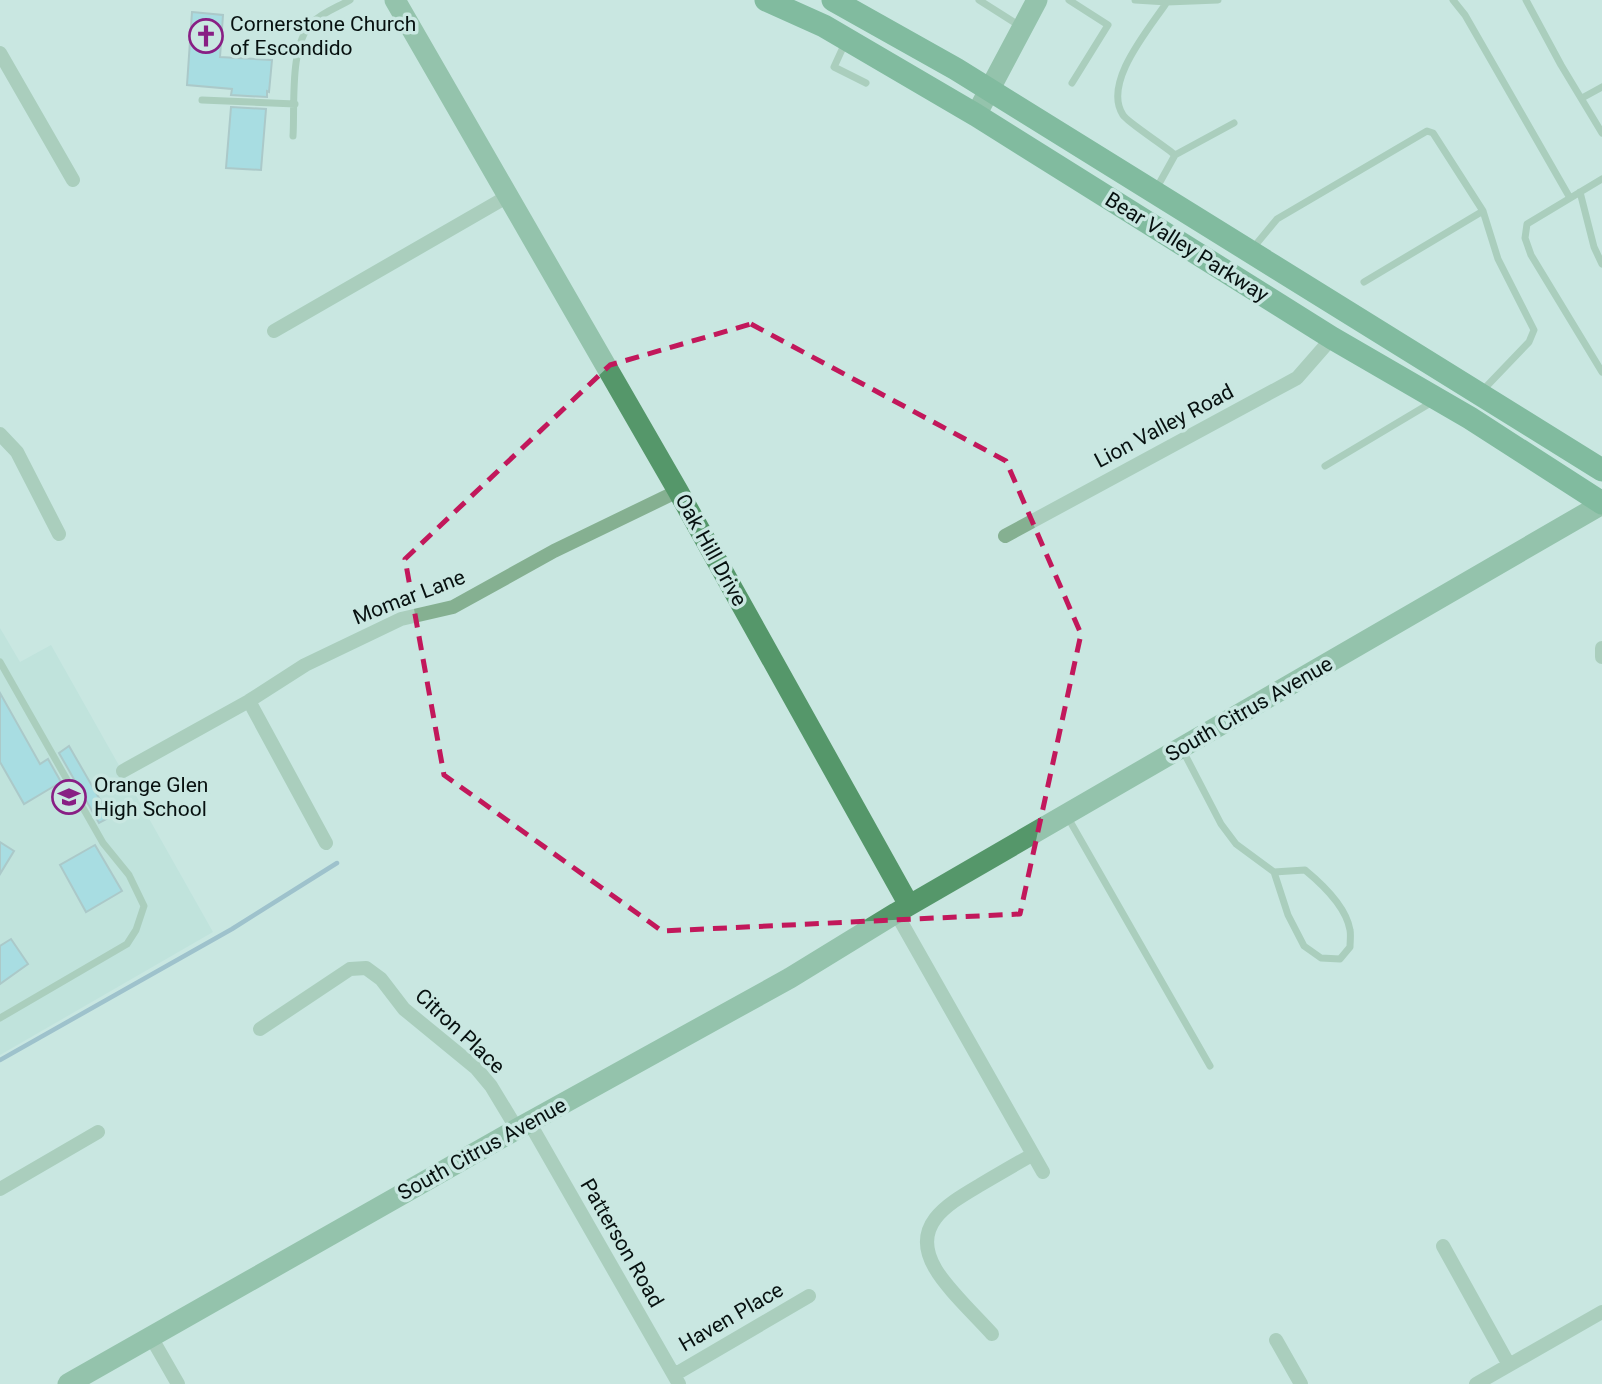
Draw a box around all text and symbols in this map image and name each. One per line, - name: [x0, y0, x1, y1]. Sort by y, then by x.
- place label: Cornerstone Church of Escondido: [230, 12, 416, 60]
- church icon: Cornerstone Church of Escondido: [187, 17, 225, 55]
- street label: Bear Valley Parkway: [1101, 187, 1273, 307]
- street label: Lion Valley Road: [1090, 379, 1238, 473]
- street label: Oak Hill Drive: [670, 490, 752, 610]
- street label: Momar Lane: [350, 565, 468, 629]
- street label: South Citrus Avenue: [1161, 651, 1337, 767]
- place label: Orange Glen High School: [94, 773, 208, 821]
- school or university icon: Orange Glen High School: [50, 778, 88, 816]
- street label: Citron Place: [410, 984, 510, 1078]
- street label: South Citrus Avenue: [394, 1093, 570, 1205]
- street label: Patterson Road: [576, 1174, 668, 1312]
- street label: Haven Place: [675, 1278, 787, 1356]

